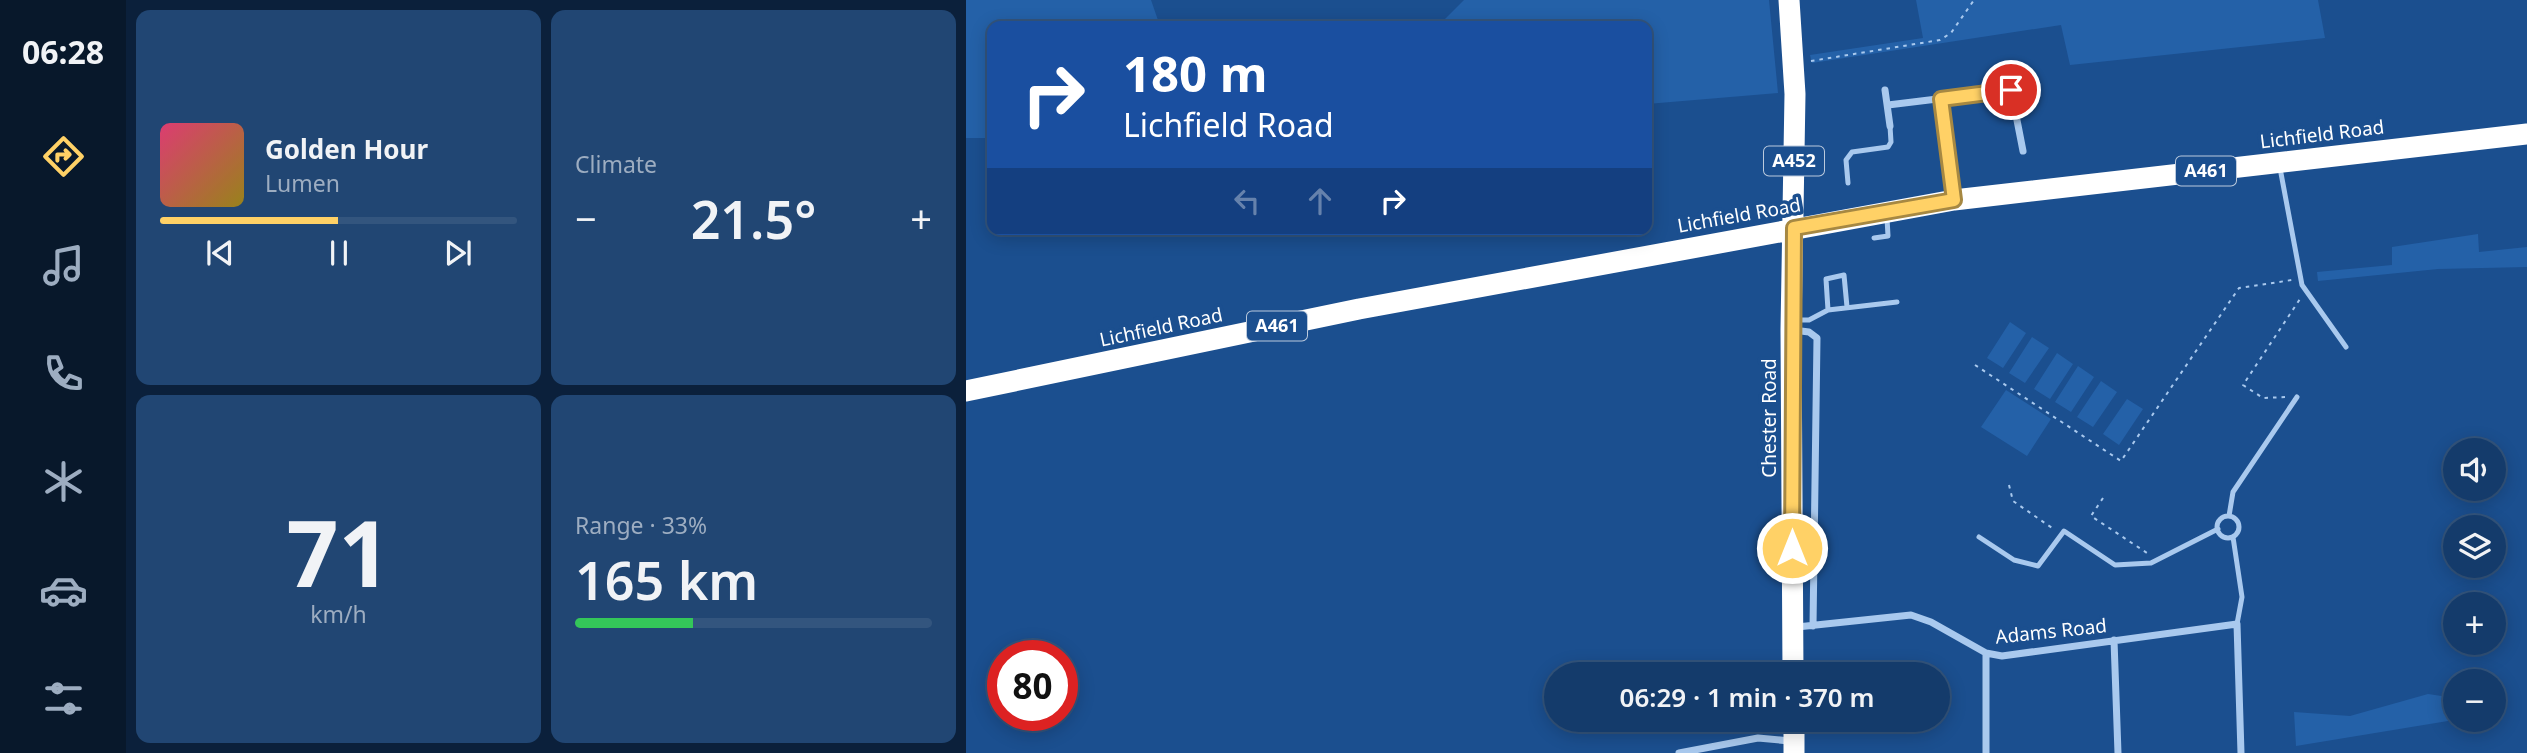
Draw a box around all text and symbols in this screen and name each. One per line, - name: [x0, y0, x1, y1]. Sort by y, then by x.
- text: 06:28: [22, 30, 104, 73]
- text: 180 m: [1123, 40, 1268, 106]
- icon: right: [1008, 49, 1099, 140]
- pin: [1981, 60, 2041, 120]
- icon: arrive: [1992, 71, 2030, 109]
- text: Lichfield Road: [1123, 103, 1334, 146]
- street label: Lichfield Road: [2258, 113, 2386, 155]
- text: Golden Hour: [265, 131, 428, 167]
- icon: directions: [39, 132, 88, 181]
- road number: A452: [1764, 146, 1824, 176]
- text: Climate: [575, 148, 657, 180]
- road number: A461: [2176, 156, 2236, 186]
- text: Lumen: [265, 167, 340, 199]
- icon: left: [1228, 182, 1266, 220]
- icon: ahead: [1301, 182, 1339, 220]
- icon: right: [1374, 182, 1412, 220]
- text: 21.5°: [691, 183, 816, 254]
- street label: Lichfield Road: [1675, 191, 1803, 239]
- text: −: [575, 192, 597, 244]
- text: +: [910, 192, 932, 244]
- icon: previous: [201, 234, 239, 272]
- icon: pause: [320, 234, 358, 272]
- icon: next: [439, 234, 477, 272]
- icon: music: [39, 241, 88, 290]
- street label: Lichfield Road: [1097, 301, 1225, 353]
- road number: A461: [1247, 312, 1307, 340]
- icon: phone: [39, 349, 88, 398]
- street label: Chester Road: [1756, 358, 1782, 478]
- map controls: [2443, 438, 2506, 732]
- button: sound: [2443, 438, 2506, 501]
- icon: climate: [39, 457, 88, 506]
- text: 71: [286, 490, 391, 614]
- text: Range · 33%: [575, 509, 707, 541]
- position arrow: [1755, 511, 1829, 585]
- button: layers: [2443, 515, 2506, 578]
- text: 165 km: [575, 544, 758, 615]
- icon: car: [39, 566, 88, 615]
- button: +: [2443, 592, 2506, 655]
- text: km/h: [310, 598, 367, 630]
- street label: Adams Road: [1994, 612, 2108, 650]
- speed limit sign: 80: [987, 640, 1078, 731]
- button: −: [2443, 669, 2506, 732]
- icon: filters: [39, 674, 88, 723]
- text: 06:29 · 1 min · 370 m: [1620, 679, 1874, 715]

